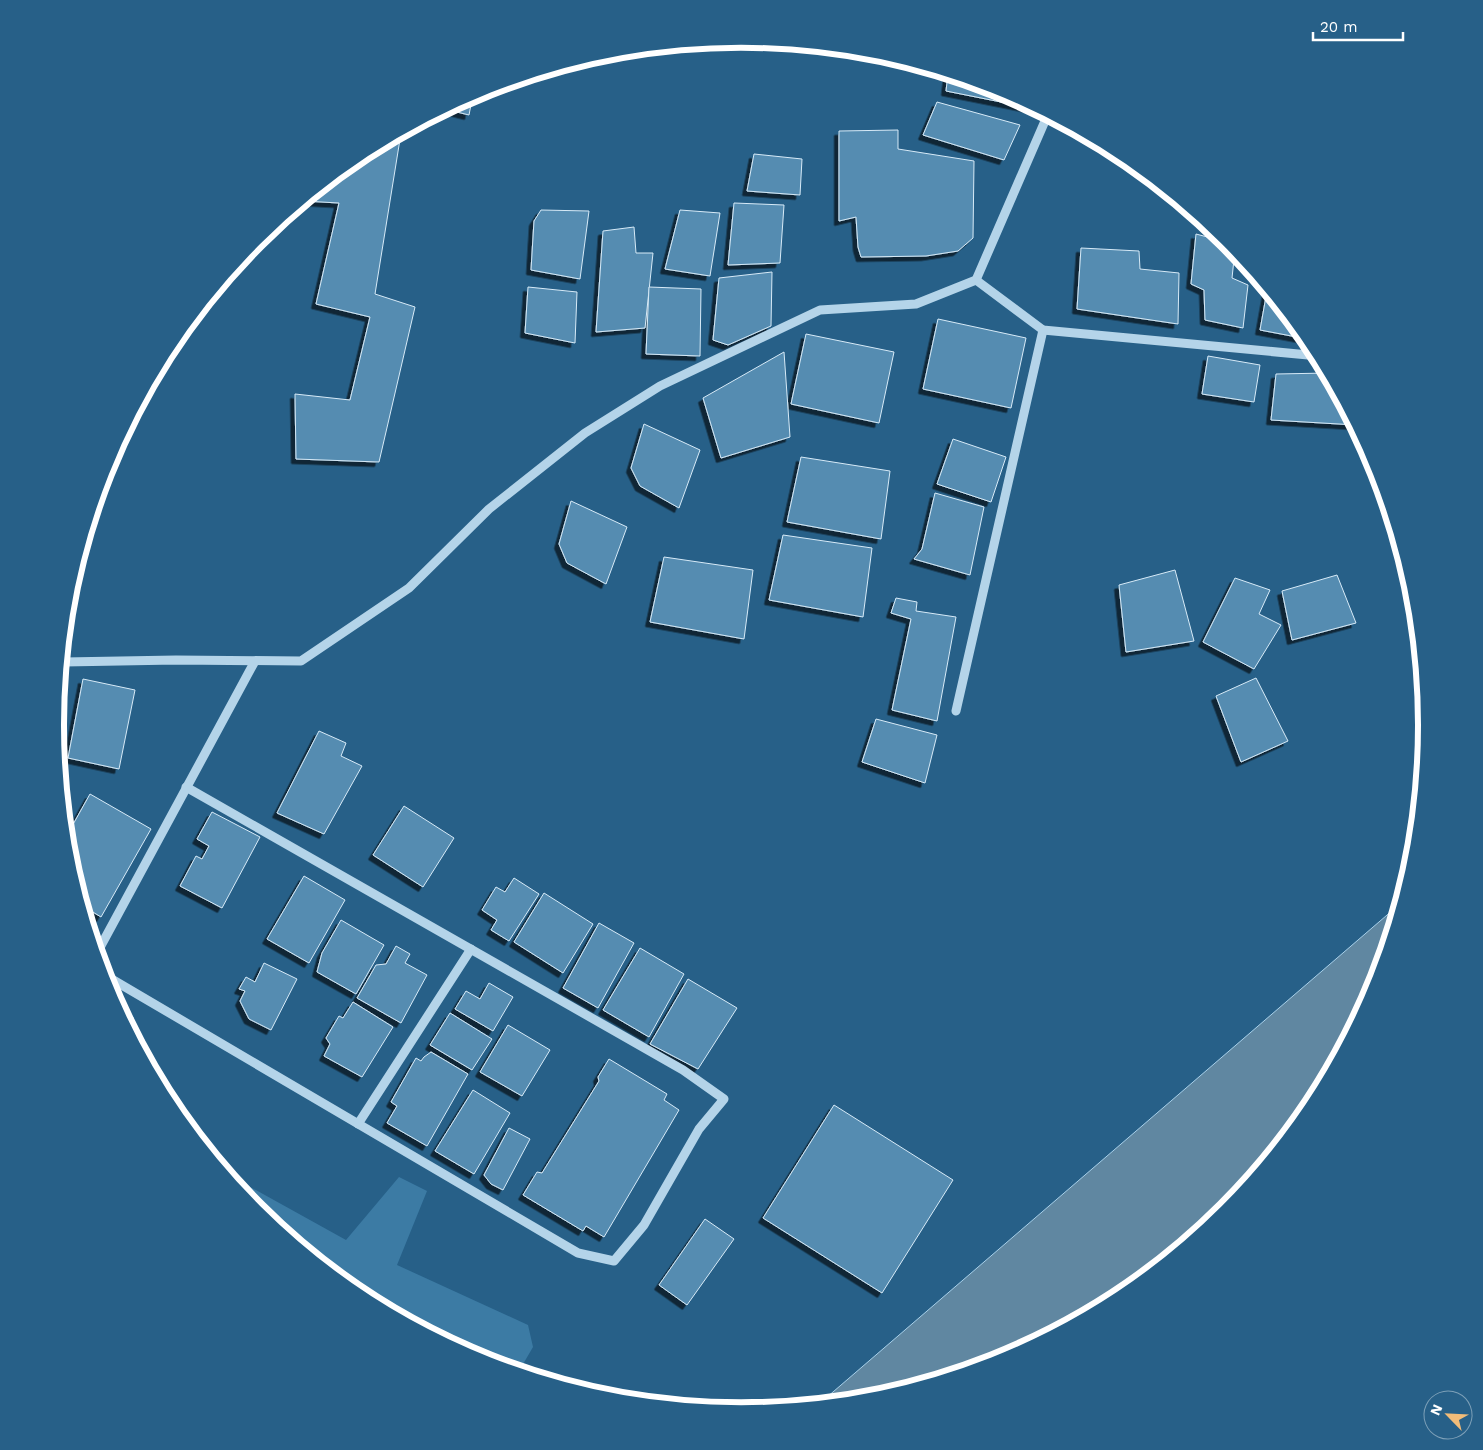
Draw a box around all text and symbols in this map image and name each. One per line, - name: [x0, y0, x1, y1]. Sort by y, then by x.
- scale bar: [1313, 10, 1403, 42]
- text: 20 m: [1320, 18, 1358, 36]
- north arrow: [1423, 1390, 1473, 1440]
- text: N: [1427, 1402, 1446, 1418]

